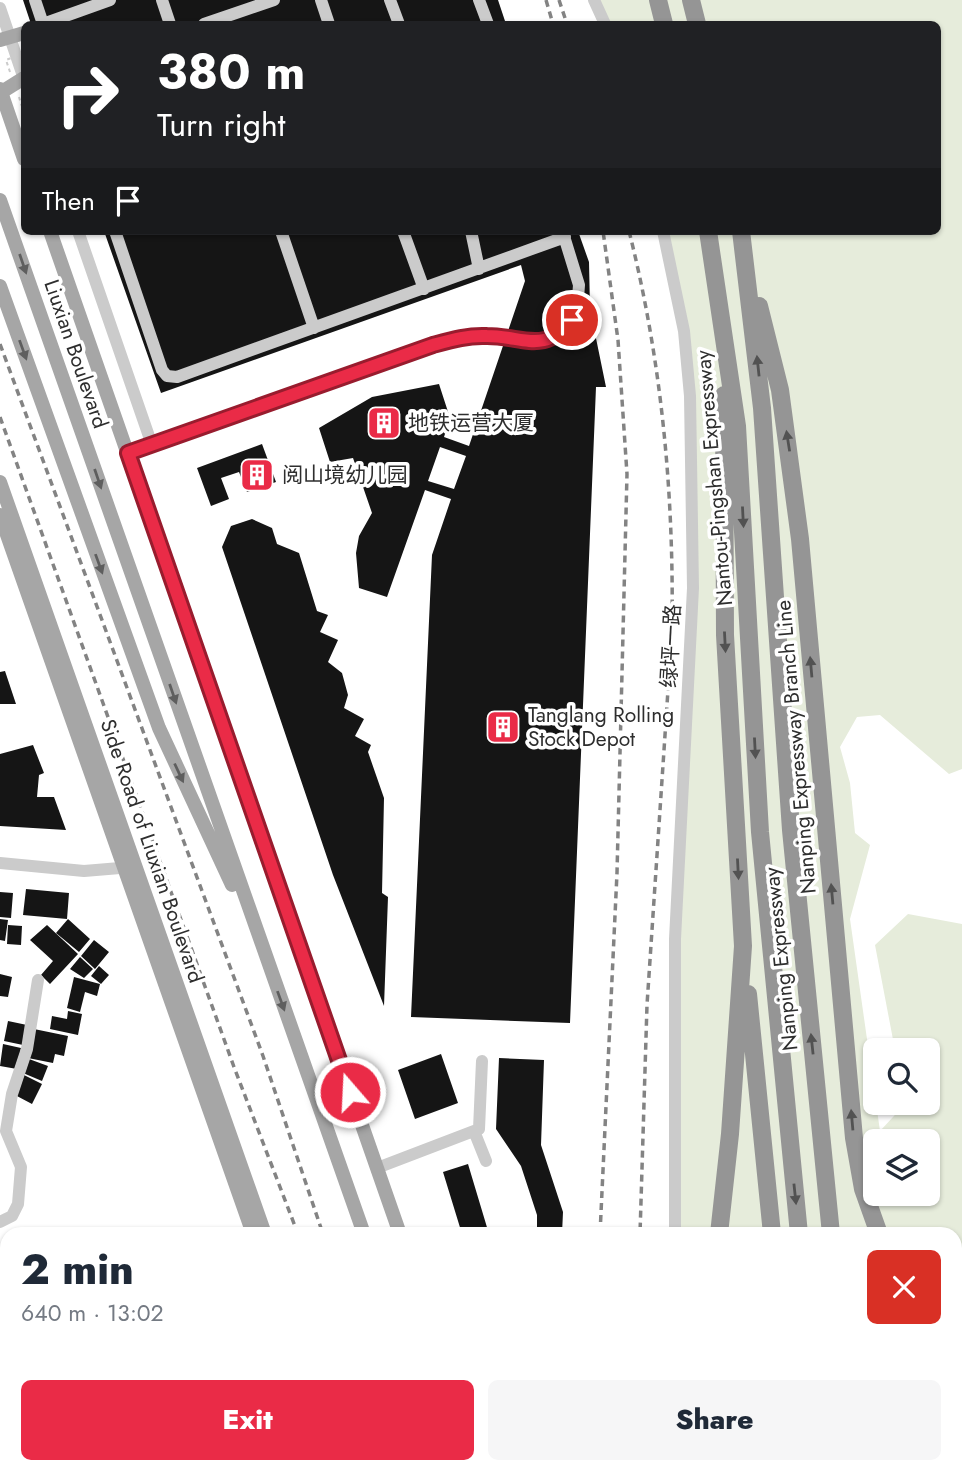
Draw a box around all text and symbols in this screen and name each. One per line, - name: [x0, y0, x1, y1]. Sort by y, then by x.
- text: 380 m: [157, 37, 305, 107]
- icon: right: [42, 49, 133, 140]
- text: Turn right: [157, 102, 286, 148]
- text: Then: [42, 182, 95, 220]
- icon: arrive: [109, 182, 147, 220]
- one-way arrow: [17, 254, 28, 275]
- street label: Liuxian Boulevard: [36, 276, 116, 432]
- pin: [542, 290, 602, 350]
- icon: arrive: [553, 301, 591, 339]
- one-way arrow: [18, 339, 29, 360]
- street label: Nantou-Pingshan Expressway: [688, 348, 740, 607]
- one-way arrow: [752, 355, 763, 377]
- building icon: 地铁运营大厦: [365, 404, 403, 442]
- place label: 地铁运营大厦: [408, 408, 534, 438]
- one-way arrow: [782, 430, 793, 452]
- building icon: 阅山境幼儿园: [238, 456, 276, 494]
- place label: 阅山境幼儿园: [282, 460, 408, 490]
- one-way arrow: [93, 469, 104, 490]
- one-way arrow: [738, 507, 749, 529]
- one-way arrow: [94, 554, 105, 575]
- street label: Nanping Expressway Branch Line: [768, 599, 824, 895]
- street label: 绿坪一路: [654, 603, 688, 689]
- one-way arrow: [720, 631, 731, 653]
- one-way arrow: [805, 656, 816, 678]
- one-way arrow: [168, 683, 179, 704]
- place label: Tanglang Rolling Stock Depot: [528, 700, 674, 754]
- building icon: Tanglang Rolling Stock Depot: [484, 708, 522, 746]
- street label: Side Road of Liuxian Boulevard: [93, 715, 211, 987]
- one-way arrow: [750, 738, 761, 760]
- one-way arrow: [173, 763, 185, 783]
- one-way arrow: [732, 858, 743, 880]
- street label: Nanping Expressway: [756, 865, 806, 1052]
- one-way arrow: [826, 882, 837, 904]
- one-way arrow: [276, 990, 287, 1011]
- one-way arrow: [806, 1033, 817, 1055]
- map controls: [863, 1038, 940, 1206]
- button: search: [863, 1038, 940, 1115]
- position arrow: [313, 1055, 387, 1129]
- one-way arrow: [846, 1109, 857, 1131]
- button: layers: [863, 1129, 940, 1206]
- one-way arrow: [790, 1184, 801, 1206]
- text: 2 min: [21, 1239, 134, 1300]
- button: close: [867, 1250, 941, 1324]
- text: 640 m · 13:02: [21, 1296, 164, 1330]
- button: Exit: [21, 1380, 474, 1460]
- button: Share: [488, 1380, 941, 1460]

